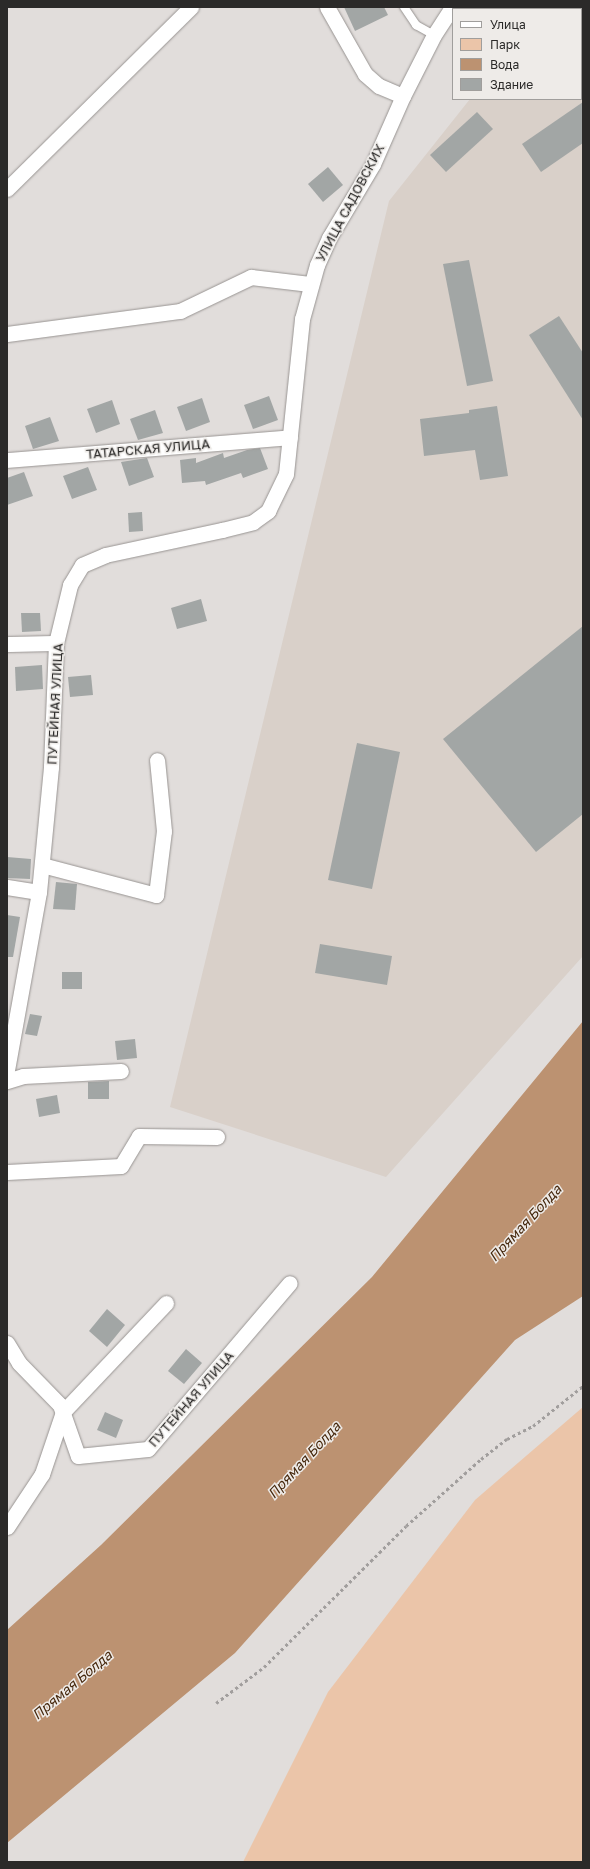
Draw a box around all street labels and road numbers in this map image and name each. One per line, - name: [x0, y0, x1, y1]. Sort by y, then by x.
- street label: УЛИЦА САДОВСКИХ: [312, 141, 388, 265]
- street label: ТАТАРСКАЯ УЛИЦА: [85, 436, 211, 462]
- street label: ПУТЕЙНАЯ УЛИЦА: [44, 643, 66, 765]
- street label: ПУТЕЙНАЯ УЛИЦА: [145, 1348, 237, 1450]

